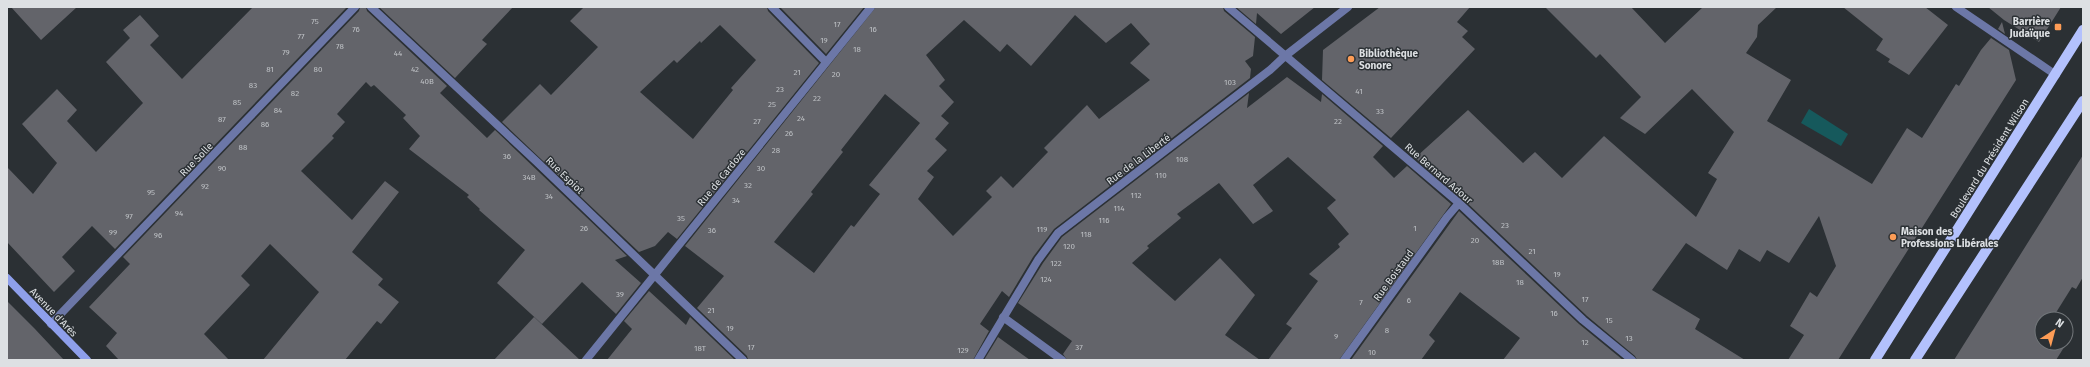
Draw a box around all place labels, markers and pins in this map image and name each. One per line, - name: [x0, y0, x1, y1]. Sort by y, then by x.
- place label: Barrière Judaïque: [2009, 15, 2050, 40]
- marker: Barrière Judaïque: [2053, 22, 2063, 32]
- place label: Bibliothèque Sonore: [1359, 47, 1418, 72]
- marker: Bibliothèque Sonore: [1346, 54, 1356, 64]
- place label: Maison des Professions Libérales: [1901, 226, 1998, 250]
- marker: Maison des Professions Libérales: [1888, 232, 1898, 242]

